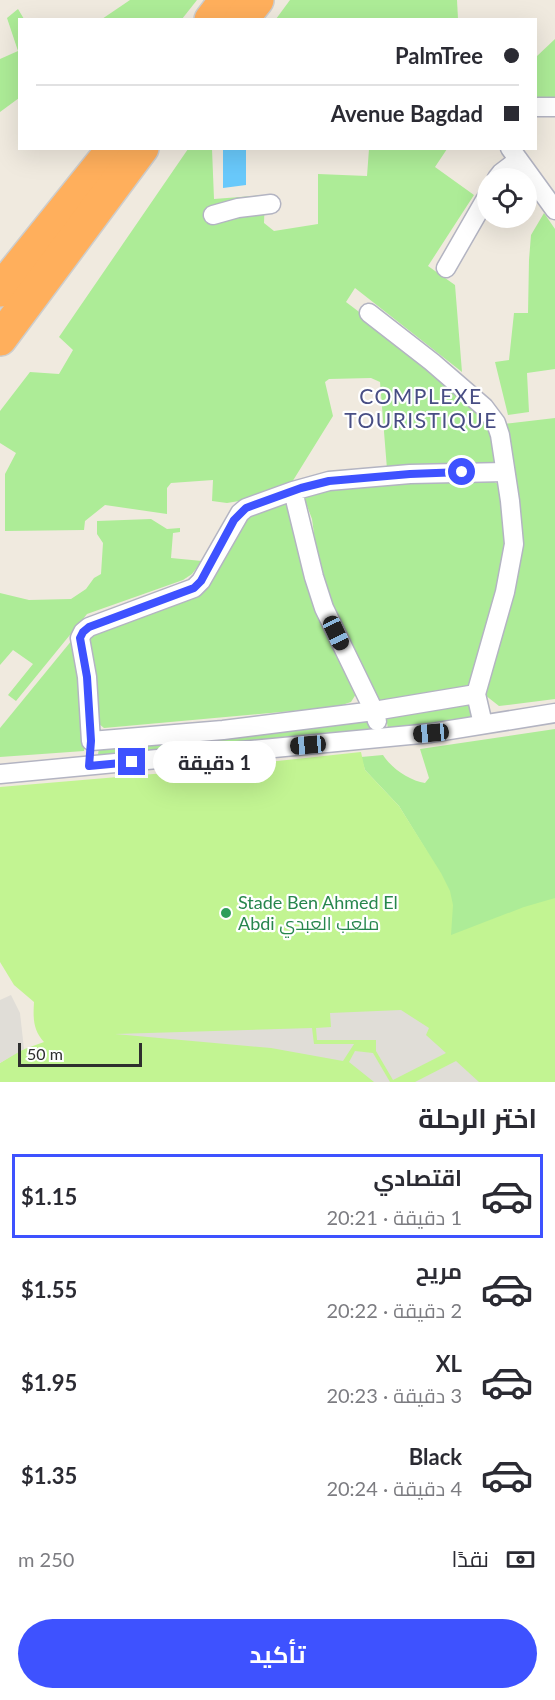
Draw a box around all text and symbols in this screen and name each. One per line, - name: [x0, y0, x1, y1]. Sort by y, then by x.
- text: PalmTree: [395, 42, 483, 69]
- text: Avenue Bagdad: [331, 100, 483, 127]
- map controls: [477, 168, 537, 228]
- button: locate: [477, 168, 537, 228]
- district label: COMPLEXE TOURISTIQUE: [344, 383, 498, 432]
- route start: [448, 458, 475, 485]
- car: [320, 613, 352, 653]
- car: [412, 722, 450, 744]
- car: [289, 734, 327, 756]
- callout: 1 دقيقة: [153, 741, 276, 783]
- route end: [118, 748, 145, 775]
- text: 1 دقيقة: [178, 750, 251, 774]
- place label: Stade Ben Ahmed El Abdi ملعب العبدي: [238, 891, 398, 938]
- marker: Stade Ben Ahmed El Abdi ملعب العبدي: [219, 906, 233, 920]
- scale bar: [18, 1040, 142, 1068]
- text: 50 m: [27, 1044, 63, 1063]
- text: اختر الرحلة: [418, 1101, 537, 1134]
- text: اقتصادي: [373, 1164, 462, 1191]
- icon: car: [480, 1169, 534, 1223]
- text: $1.15: [21, 1183, 77, 1210]
- text: 1 دقيقة · 20:21: [326, 1205, 462, 1229]
- text: مريح: [416, 1257, 462, 1284]
- icon: car: [480, 1262, 534, 1316]
- text: $1.55: [21, 1276, 77, 1303]
- text: 2 دقيقة · 20:22: [326, 1298, 462, 1322]
- text: XL: [436, 1350, 462, 1377]
- icon: car: [480, 1355, 534, 1409]
- text: $1.95: [21, 1369, 77, 1396]
- text: 3 دقيقة · 20:23: [326, 1383, 462, 1407]
- text: Black: [409, 1443, 462, 1470]
- icon: car: [480, 1448, 534, 1502]
- text: $1.35: [21, 1462, 77, 1489]
- text: 4 دقيقة · 20:24: [326, 1476, 462, 1500]
- icon: cash: [504, 1543, 537, 1576]
- text: نقدًا: [451, 1545, 489, 1572]
- text: 250 m: [18, 1547, 74, 1571]
- button: تأكيد: [18, 1619, 537, 1688]

